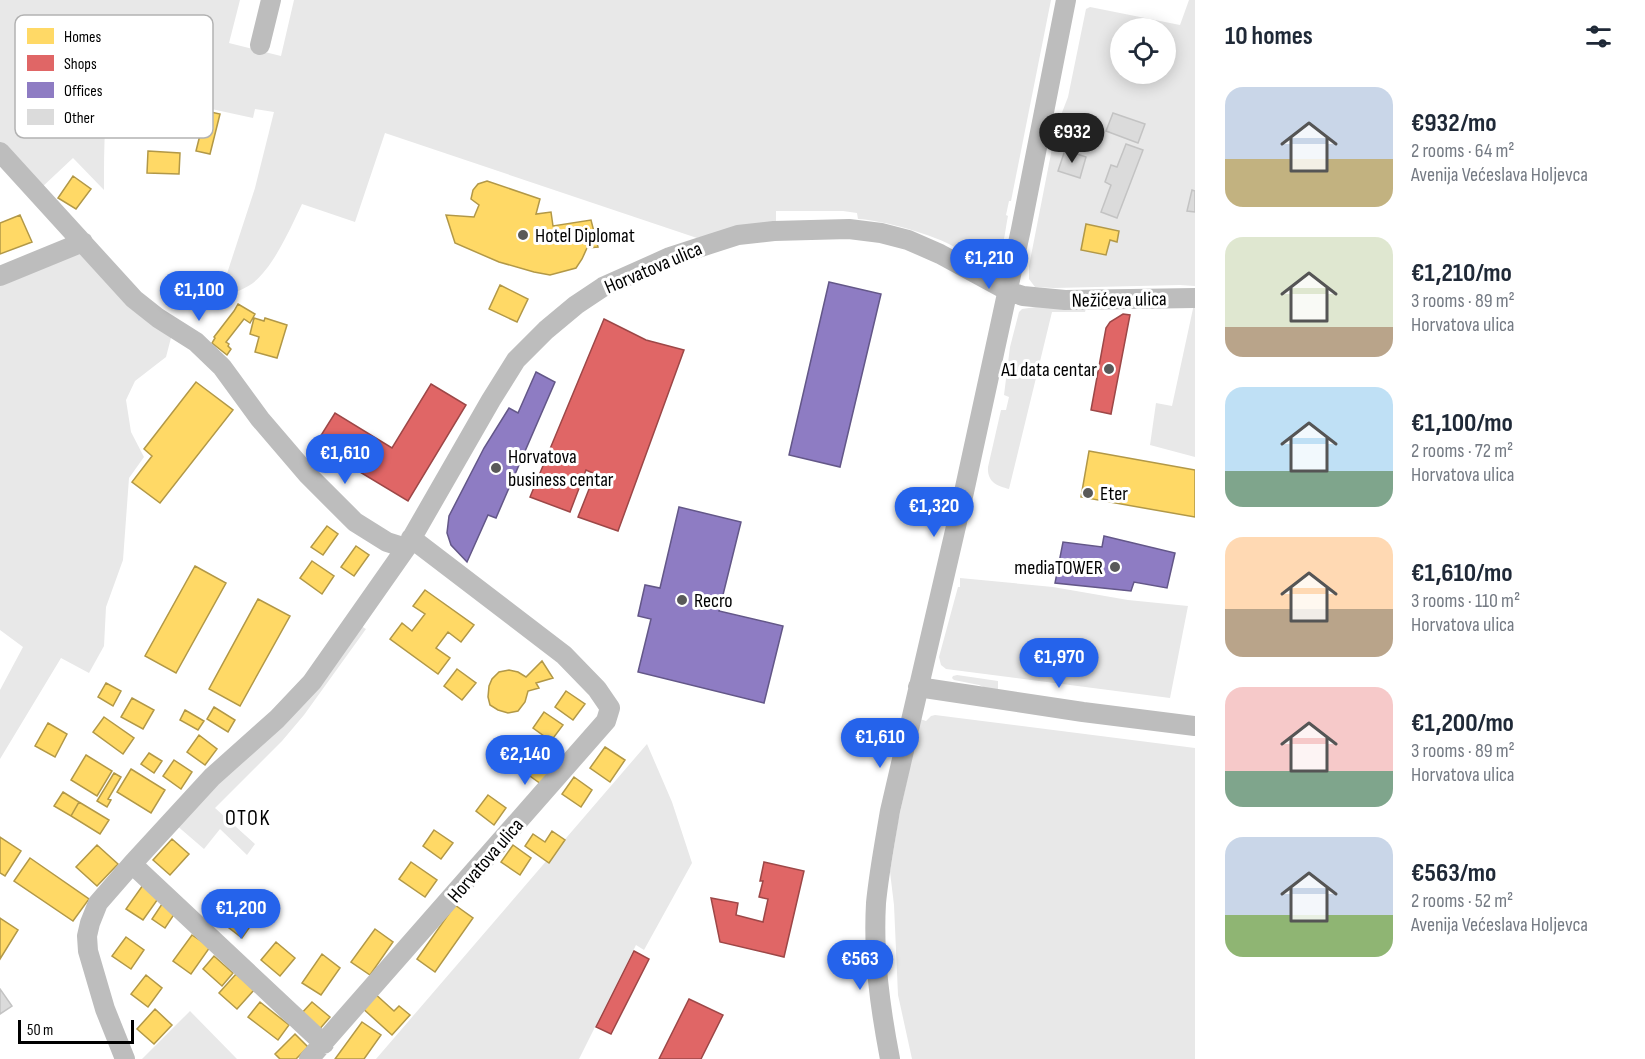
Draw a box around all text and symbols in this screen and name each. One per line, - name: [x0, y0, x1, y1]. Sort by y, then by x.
- legend: [15, 15, 213, 138]
- map controls: [1110, 18, 1176, 84]
- button: locate: [1110, 18, 1176, 84]
- icon: filters: [1582, 20, 1615, 53]
- text: 10 homes: [1225, 21, 1313, 52]
- text: Homes: [64, 28, 101, 47]
- text: Shops: [64, 55, 97, 74]
- text: Offices: [64, 82, 103, 101]
- text: €932/mo: [1411, 108, 1497, 139]
- text: Other: [64, 109, 95, 128]
- icon: home: [1273, 111, 1345, 183]
- pin: €932: [1036, 113, 1108, 164]
- text: €932: [1053, 120, 1091, 144]
- text: 2 rooms · 64 m²: [1411, 139, 1515, 163]
- text: Avenija Većeslava Holjevca: [1411, 163, 1588, 187]
- place label: Hotel Diplomat: [535, 224, 635, 248]
- marker: Hotel Diplomat: [516, 228, 530, 242]
- street label: Horvatova ulica: [601, 237, 706, 299]
- pin: €1,210: [940, 239, 1038, 290]
- text: €1,210: [964, 246, 1014, 270]
- text: €1,210/mo: [1411, 258, 1512, 289]
- icon: home: [1273, 261, 1345, 333]
- pin: €1,100: [150, 271, 248, 322]
- text: €1,100: [174, 278, 224, 302]
- street label: Nežićeva ulica: [1071, 287, 1167, 313]
- text: 3 rooms · 89 m²: [1411, 289, 1515, 313]
- text: Horvatova ulica: [1411, 313, 1515, 337]
- place label: A1 data centar: [1000, 358, 1097, 382]
- marker: A1 data centar: [1102, 362, 1116, 376]
- text: €1,100/mo: [1411, 408, 1513, 439]
- icon: home: [1273, 411, 1345, 483]
- pin: €1,610: [296, 434, 394, 485]
- text: 2 rooms · 72 m²: [1411, 439, 1513, 463]
- text: €1,610: [320, 441, 370, 465]
- place label: Horvatova business centar: [508, 445, 614, 492]
- marker: Horvatova business centar: [489, 461, 503, 475]
- text: Horvatova ulica: [1411, 463, 1515, 487]
- place label: Eter: [1100, 482, 1128, 506]
- marker: Eter: [1081, 486, 1095, 500]
- pin: €1,320: [885, 487, 983, 538]
- text: €1,320: [909, 494, 959, 518]
- place label: mediaTOWER: [1014, 556, 1103, 580]
- text: €1,610/mo: [1411, 558, 1513, 589]
- marker: mediaTOWER: [1108, 560, 1122, 574]
- icon: home: [1273, 561, 1345, 633]
- place label: Recro: [694, 589, 733, 613]
- text: 3 rooms · 110 m²: [1411, 589, 1520, 613]
- marker: Recro: [675, 593, 689, 607]
- text: Horvatova ulica: [1411, 613, 1515, 637]
- pin: €1,970: [1010, 638, 1108, 689]
- text: €1,970: [1034, 645, 1084, 669]
- text: €1,200/mo: [1411, 708, 1514, 739]
- icon: home: [1273, 711, 1345, 783]
- pin: €1,610: [831, 718, 929, 769]
- text: €1,610: [855, 725, 905, 749]
- pin: €2,140: [476, 735, 574, 786]
- text: 3 rooms · 89 m²: [1411, 739, 1515, 763]
- text: €2,140: [500, 742, 550, 766]
- text: Horvatova ulica: [1411, 763, 1515, 787]
- district label: OTOK: [225, 805, 271, 832]
- street label: Horvatova ulica: [443, 814, 529, 908]
- text: €563/mo: [1411, 858, 1496, 889]
- icon: home: [1273, 861, 1345, 933]
- pin: €1,200: [192, 889, 290, 940]
- text: 2 rooms · 52 m²: [1411, 889, 1513, 913]
- text: €1,200: [215, 896, 267, 920]
- text: Avenija Većeslava Holjevca: [1411, 913, 1588, 937]
- pin: €563: [824, 940, 896, 991]
- text: €563: [841, 947, 879, 971]
- scale bar: [18, 1017, 134, 1044]
- text: 50 m: [27, 1021, 53, 1040]

